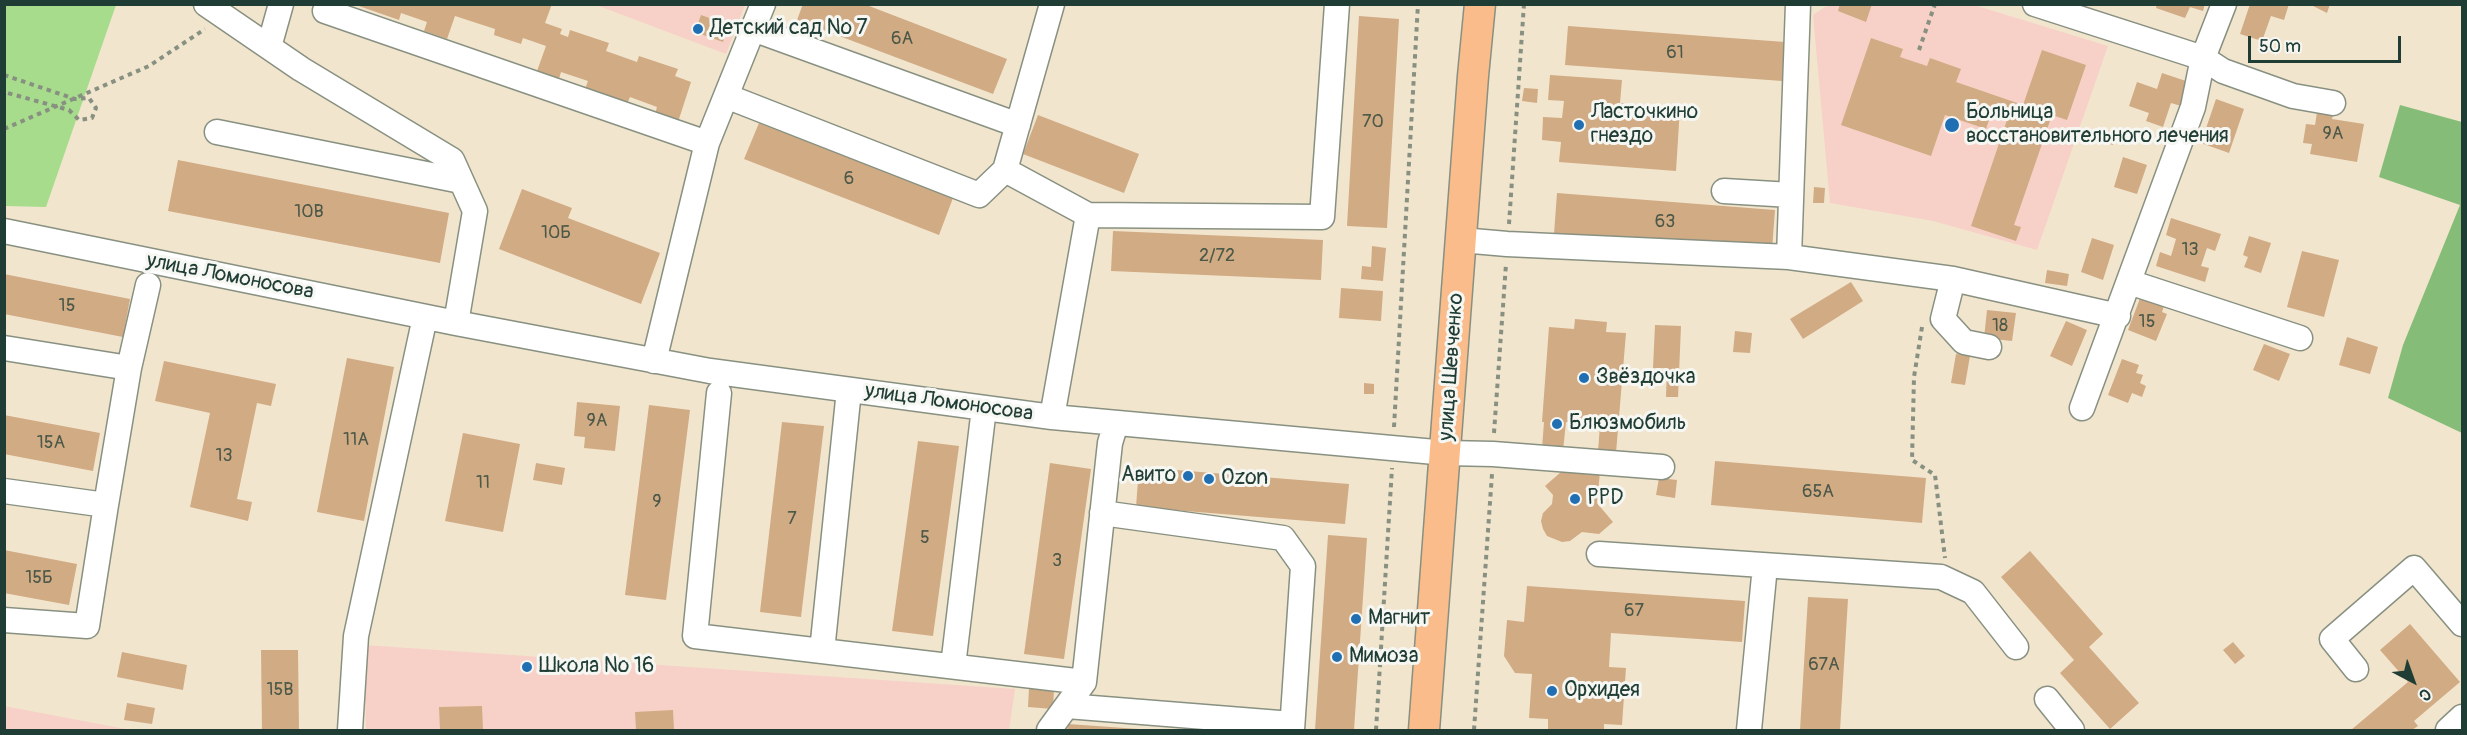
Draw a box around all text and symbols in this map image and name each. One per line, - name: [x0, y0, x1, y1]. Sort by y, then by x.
- place label: Детский сад № 7: [710, 16, 868, 42]
- marker: Детский сад № 7: [691, 22, 705, 36]
- scale bar: [2251, 24, 2404, 62]
- house number: 6А: [891, 28, 913, 50]
- text: 50 m: [2259, 35, 2301, 58]
- house number: 61: [1666, 42, 1684, 64]
- place label: Ласточкино гнездо: [1591, 100, 1698, 150]
- place label: Больница восстановительного лечения: [1966, 100, 2229, 150]
- house number: 70: [1362, 111, 1384, 133]
- marker: Больница восстановительного лечения: [1943, 116, 1961, 134]
- marker: Ласточкино гнездо: [1572, 118, 1586, 132]
- house number: 9А: [2323, 123, 2343, 145]
- house number: 6: [844, 168, 854, 190]
- house number: 10В: [294, 201, 324, 223]
- house number: 63: [1655, 211, 1675, 233]
- house number: 10Б: [541, 222, 571, 244]
- house number: 13: [2181, 239, 2199, 261]
- house number: 2/72: [1199, 245, 1235, 267]
- street label: улица Ломоносова: [144, 248, 316, 306]
- street label: улица Шевченко: [1434, 292, 1470, 442]
- house number: 15: [59, 295, 75, 317]
- house number: 15: [2139, 311, 2155, 333]
- house number: 18: [1992, 315, 2008, 337]
- place label: Звёздочка: [1596, 365, 1695, 391]
- marker: Звёздочка: [1577, 371, 1591, 385]
- street label: улица Ломоносова: [863, 379, 1035, 427]
- house number: 9А: [587, 410, 607, 432]
- place label: Блюзмобиль: [1569, 411, 1686, 437]
- marker: Блюзмобиль: [1550, 417, 1564, 431]
- house number: 11А: [343, 429, 369, 451]
- house number: 15А: [37, 432, 65, 454]
- house number: 13: [215, 445, 233, 467]
- place label: Авито: [1121, 463, 1176, 489]
- place label: Ozon: [1221, 466, 1268, 492]
- marker: Авито: [1181, 469, 1195, 483]
- house number: 11: [476, 472, 490, 494]
- marker: Ozon: [1202, 472, 1216, 486]
- house number: 65А: [1802, 481, 1834, 503]
- place label: PPD: [1587, 486, 1623, 512]
- house number: 9: [652, 491, 662, 513]
- marker: PPD: [1568, 492, 1582, 506]
- house number: 7: [787, 508, 797, 530]
- house number: 5: [920, 527, 930, 549]
- house number: 3: [1052, 550, 1062, 572]
- house number: 15Б: [25, 567, 53, 589]
- house number: 67: [1624, 600, 1644, 622]
- place label: Магнит: [1368, 606, 1430, 632]
- marker: Магнит: [1349, 612, 1363, 626]
- place label: Мимоза: [1349, 644, 1418, 670]
- marker: Мимоза: [1330, 650, 1344, 664]
- north arrow: [2383, 651, 2443, 711]
- place label: Школа № 16: [539, 654, 654, 680]
- house number: 67А: [1808, 654, 1840, 676]
- marker: Школа № 16: [520, 660, 534, 674]
- place label: Орхидея: [1564, 678, 1640, 704]
- house number: 15В: [267, 679, 293, 701]
- marker: Орхидея: [1545, 684, 1559, 698]
- text: С: [2415, 684, 2435, 705]

